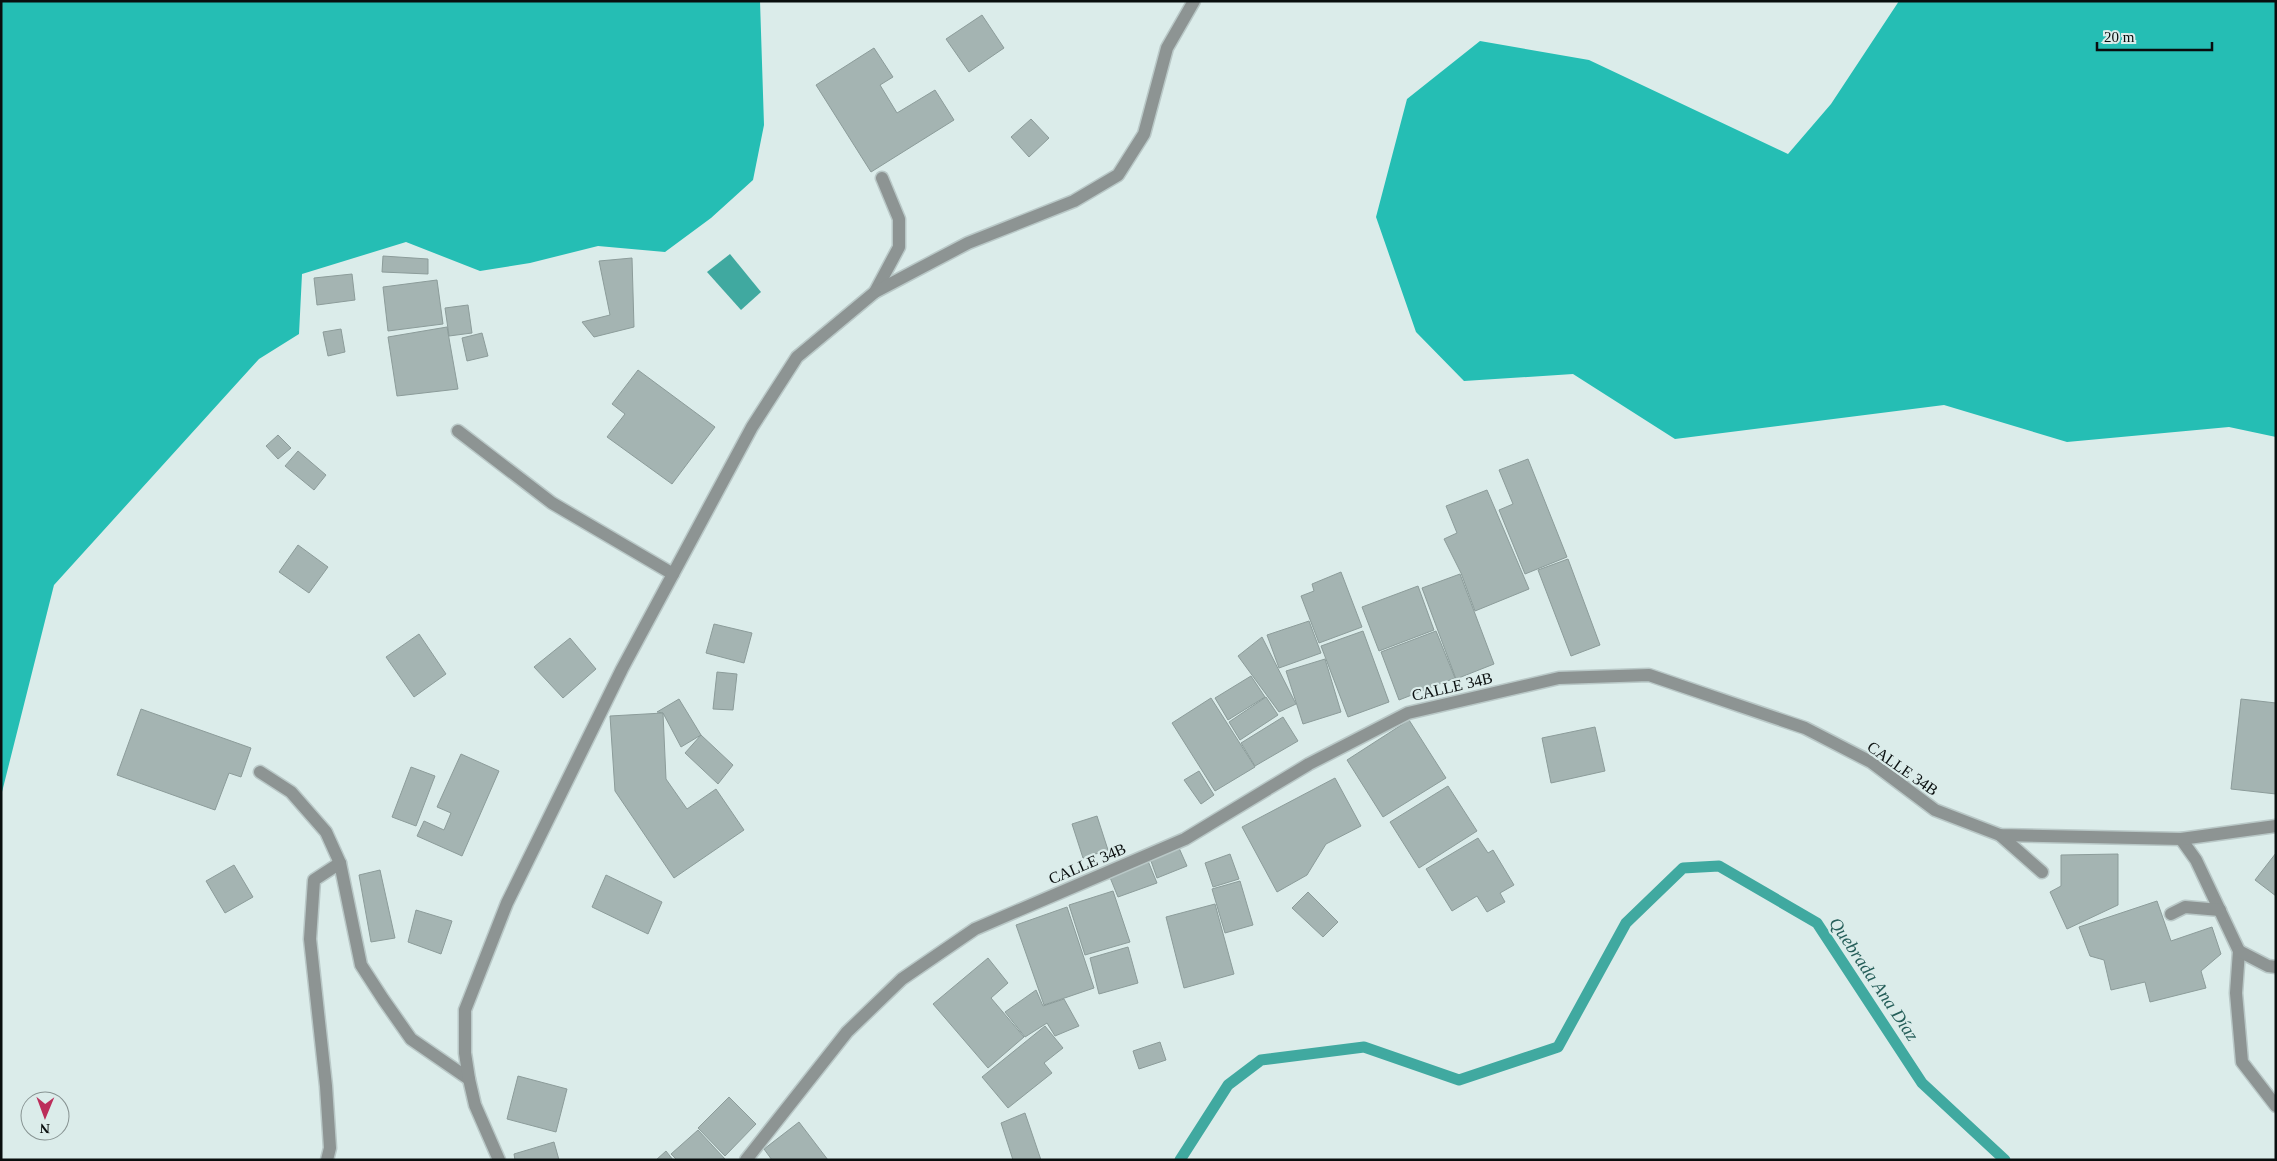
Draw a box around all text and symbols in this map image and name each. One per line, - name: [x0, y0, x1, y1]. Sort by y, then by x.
- scale bar: [2097, 20, 2212, 52]
- text: 20 m: [2104, 29, 2135, 45]
- street label: CALLE 34B: [1410, 669, 1494, 704]
- street label: CALLE 34B: [1864, 738, 1941, 799]
- street label: CALLE 34B: [1046, 840, 1128, 887]
- water label: Quebrada Ana Díaz: [1825, 913, 1923, 1045]
- north arrow: [20, 1091, 70, 1141]
- text: N: [40, 1121, 50, 1136]

